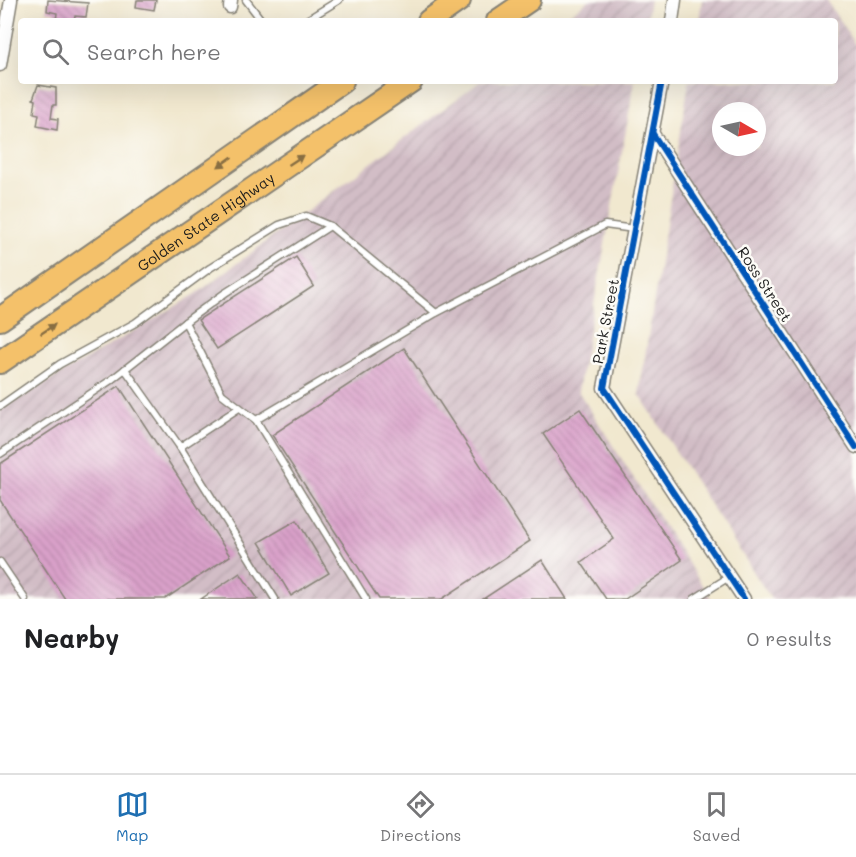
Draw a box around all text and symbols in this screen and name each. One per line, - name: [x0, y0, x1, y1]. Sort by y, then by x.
- search box: [18, 18, 838, 84]
- icon: search: [39, 35, 72, 68]
- text: Search here: [87, 37, 221, 66]
- north arrow: [712, 102, 766, 156]
- one-way arrow: [287, 154, 303, 166]
- one-way arrow: [218, 156, 234, 168]
- street label: Golden State Highway: [133, 167, 278, 275]
- street label: Ross Street: [733, 243, 797, 325]
- street label: Park Street: [587, 277, 623, 365]
- one-way arrow: [40, 323, 56, 335]
- text: Nearby: [24, 621, 119, 655]
- text: 0 results: [747, 625, 832, 651]
- tab: Map: [116, 788, 149, 845]
- tab: Directions: [380, 788, 461, 845]
- tab: Saved: [693, 788, 740, 845]

